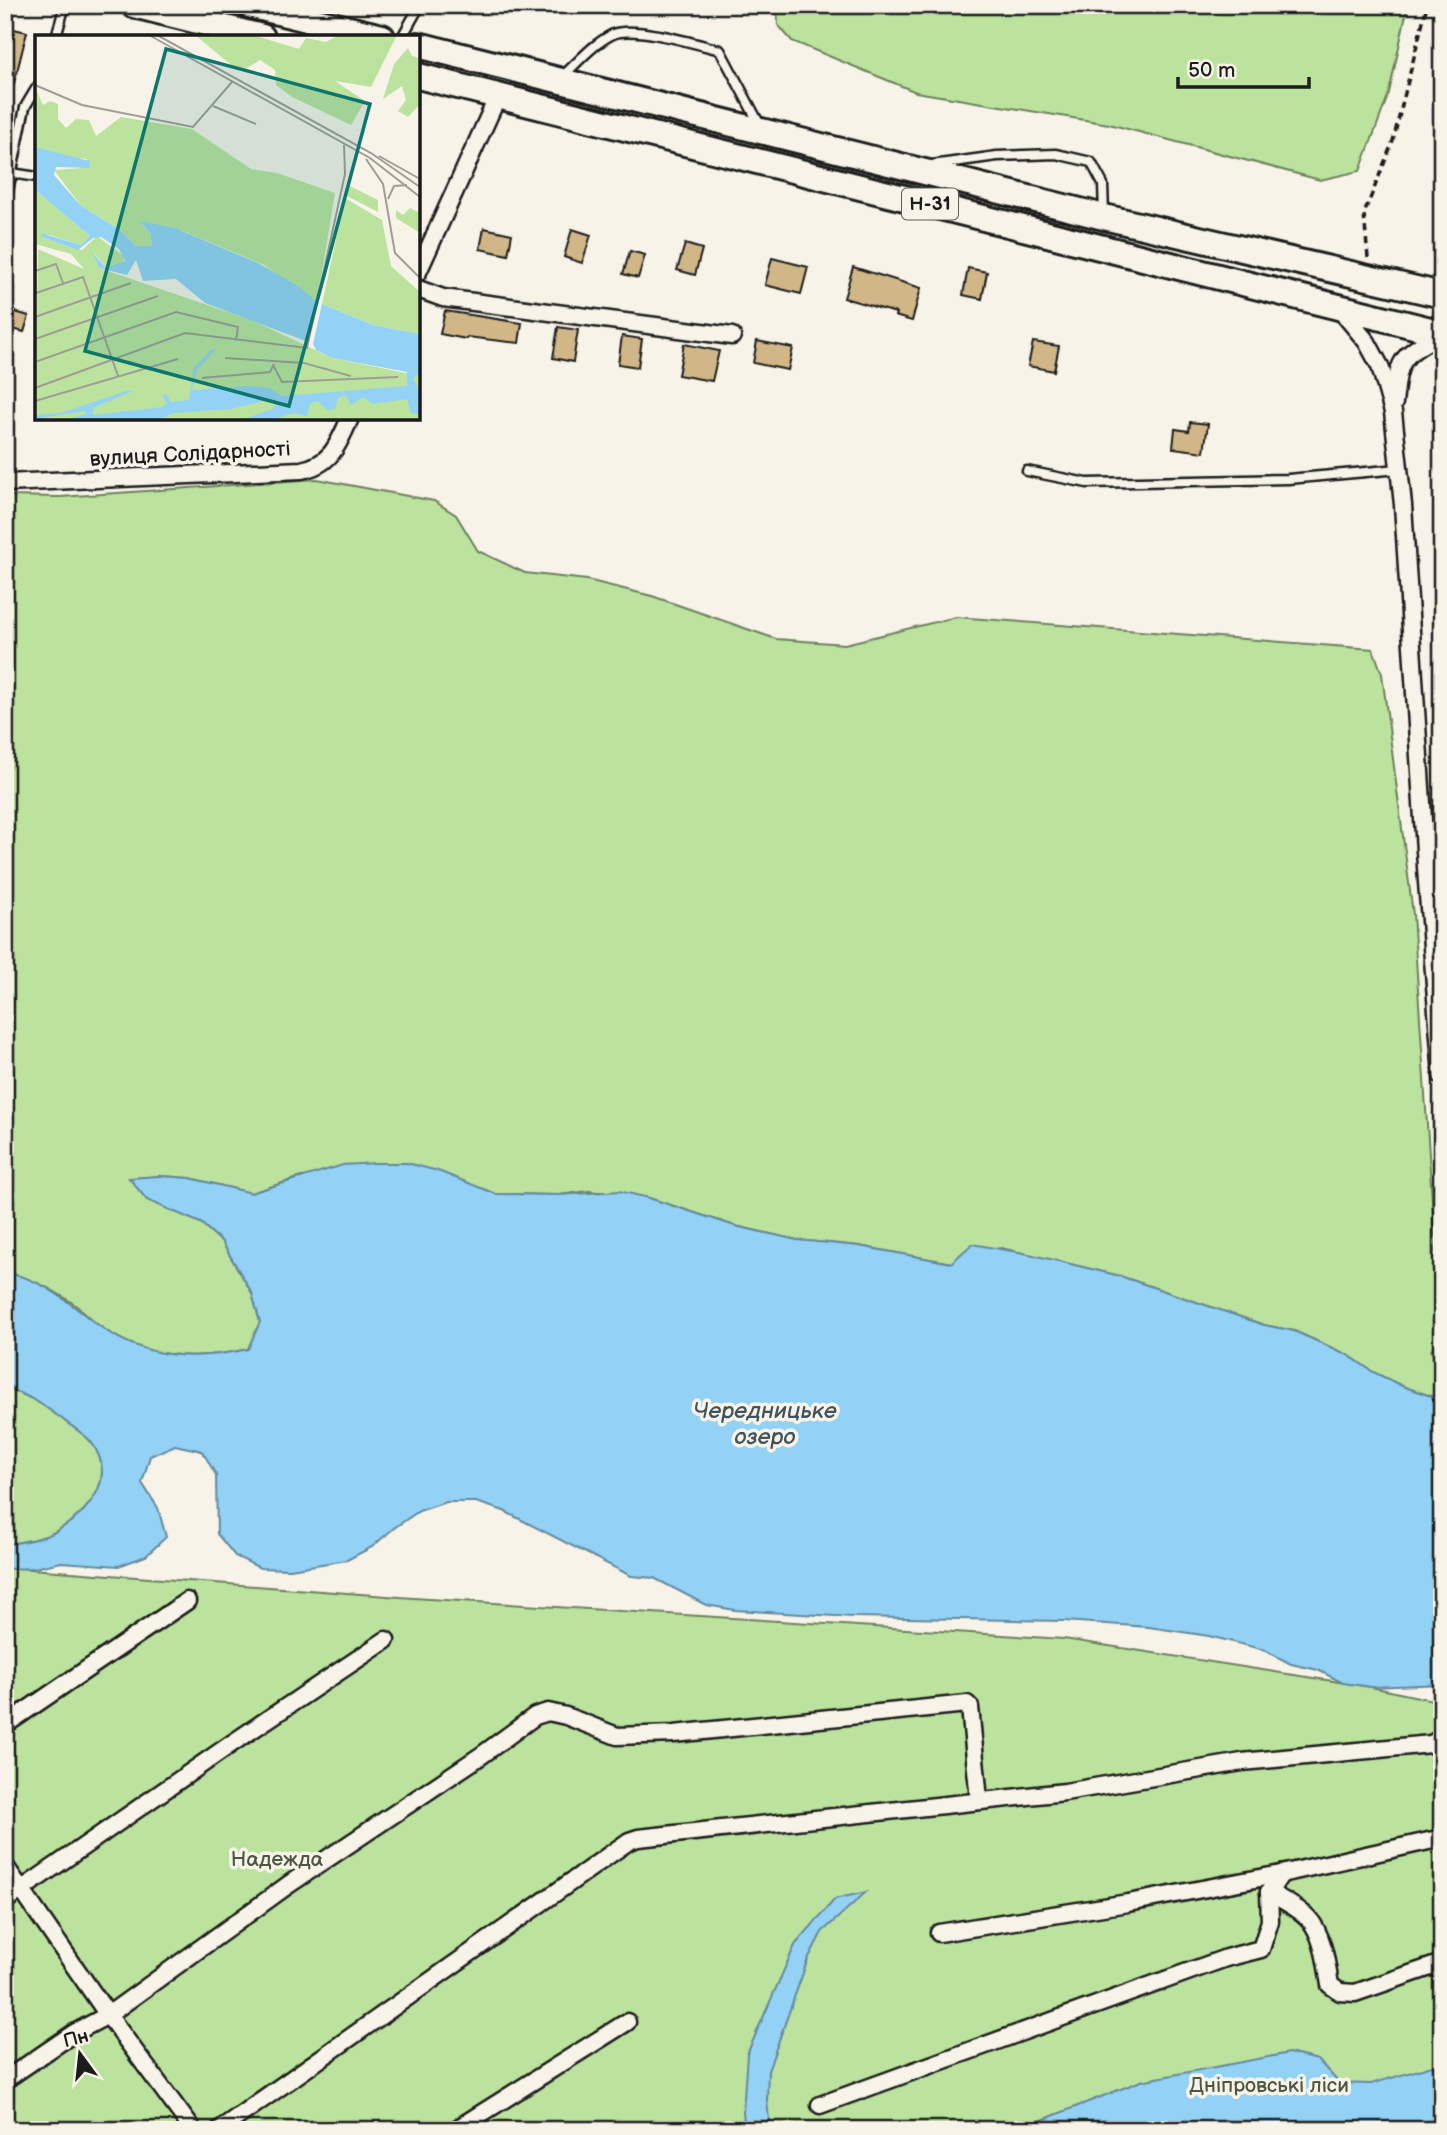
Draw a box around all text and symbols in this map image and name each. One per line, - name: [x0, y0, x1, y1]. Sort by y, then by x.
- inset map: [35, 35, 420, 420]
- scale bar: [1178, 46, 1309, 90]
- text: 50 m: [1188, 58, 1235, 83]
- road number: Н-31: [902, 188, 958, 220]
- street label: вулиця Солідарності: [89, 436, 291, 472]
- water label: Чередницьке озеро: [693, 1397, 837, 1451]
- park label: Надежда: [231, 1847, 324, 1872]
- north arrow: [46, 2020, 116, 2090]
- text: Пн: [61, 2025, 91, 2053]
- park label: Дніпровські ліси: [1189, 2073, 1349, 2098]

